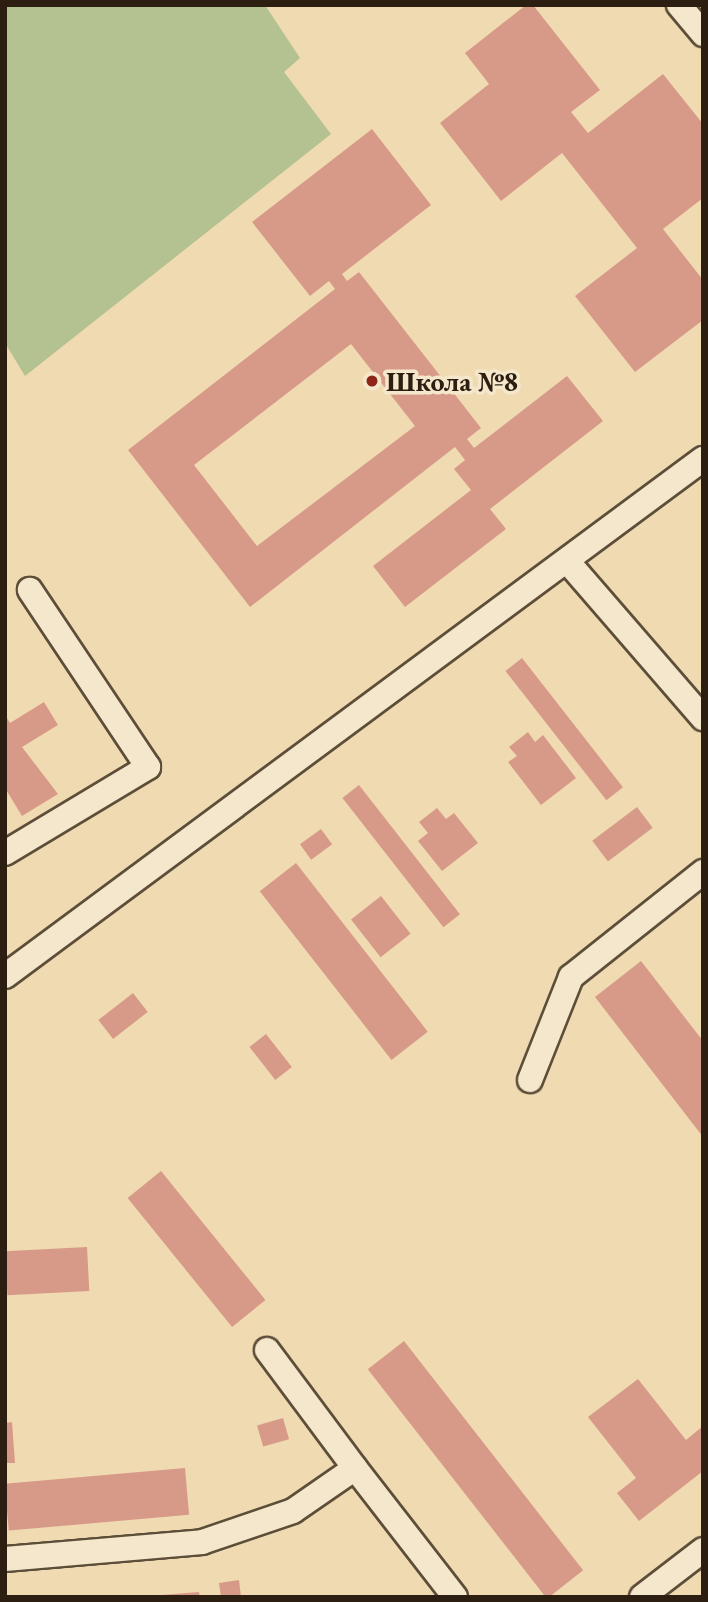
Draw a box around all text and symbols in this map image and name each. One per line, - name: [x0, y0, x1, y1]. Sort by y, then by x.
- place label: Школа №8: [386, 364, 518, 398]
- marker: Школа №8: [364, 373, 380, 389]

